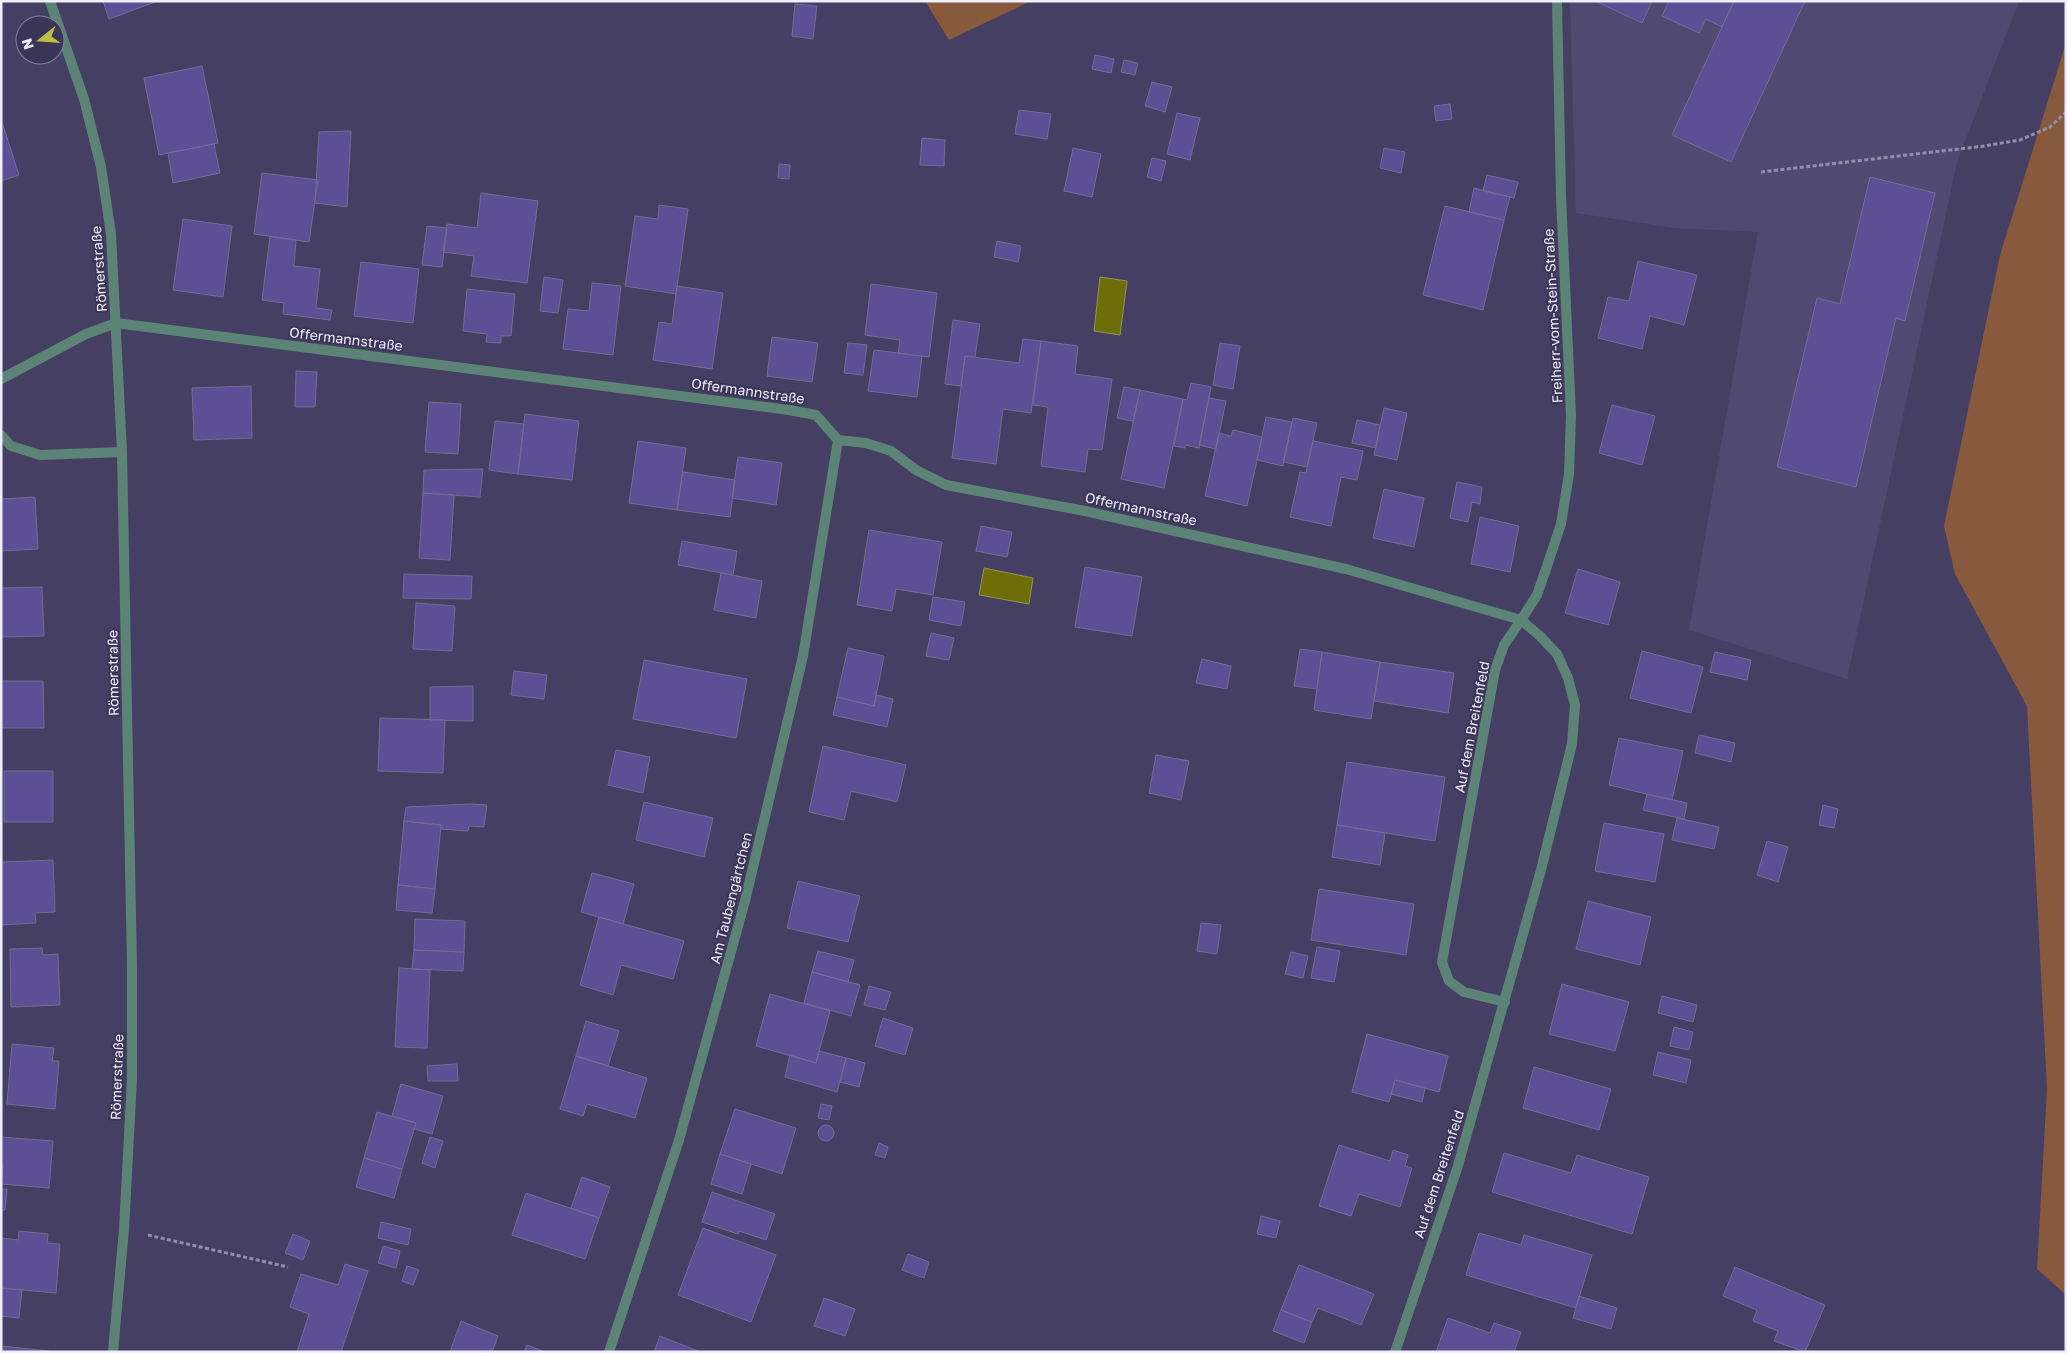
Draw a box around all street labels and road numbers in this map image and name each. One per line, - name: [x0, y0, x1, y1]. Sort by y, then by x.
- street label: Römerstraße: [87, 225, 110, 313]
- street label: Freiherr-vom-Stein-Straße: [1539, 228, 1566, 404]
- street label: Offermannstraße: [288, 323, 404, 354]
- street label: Offermannstraße: [690, 374, 806, 407]
- street label: Offermannstraße: [1083, 488, 1199, 529]
- street label: Römerstraße: [103, 630, 122, 716]
- street label: Auf dem Breitenfeld: [1450, 660, 1493, 794]
- street label: Am Taubengärtchen: [706, 830, 755, 966]
- street label: Römerstraße: [107, 1034, 127, 1120]
- street label: Auf dem Breitenfeld: [1410, 1108, 1467, 1240]

